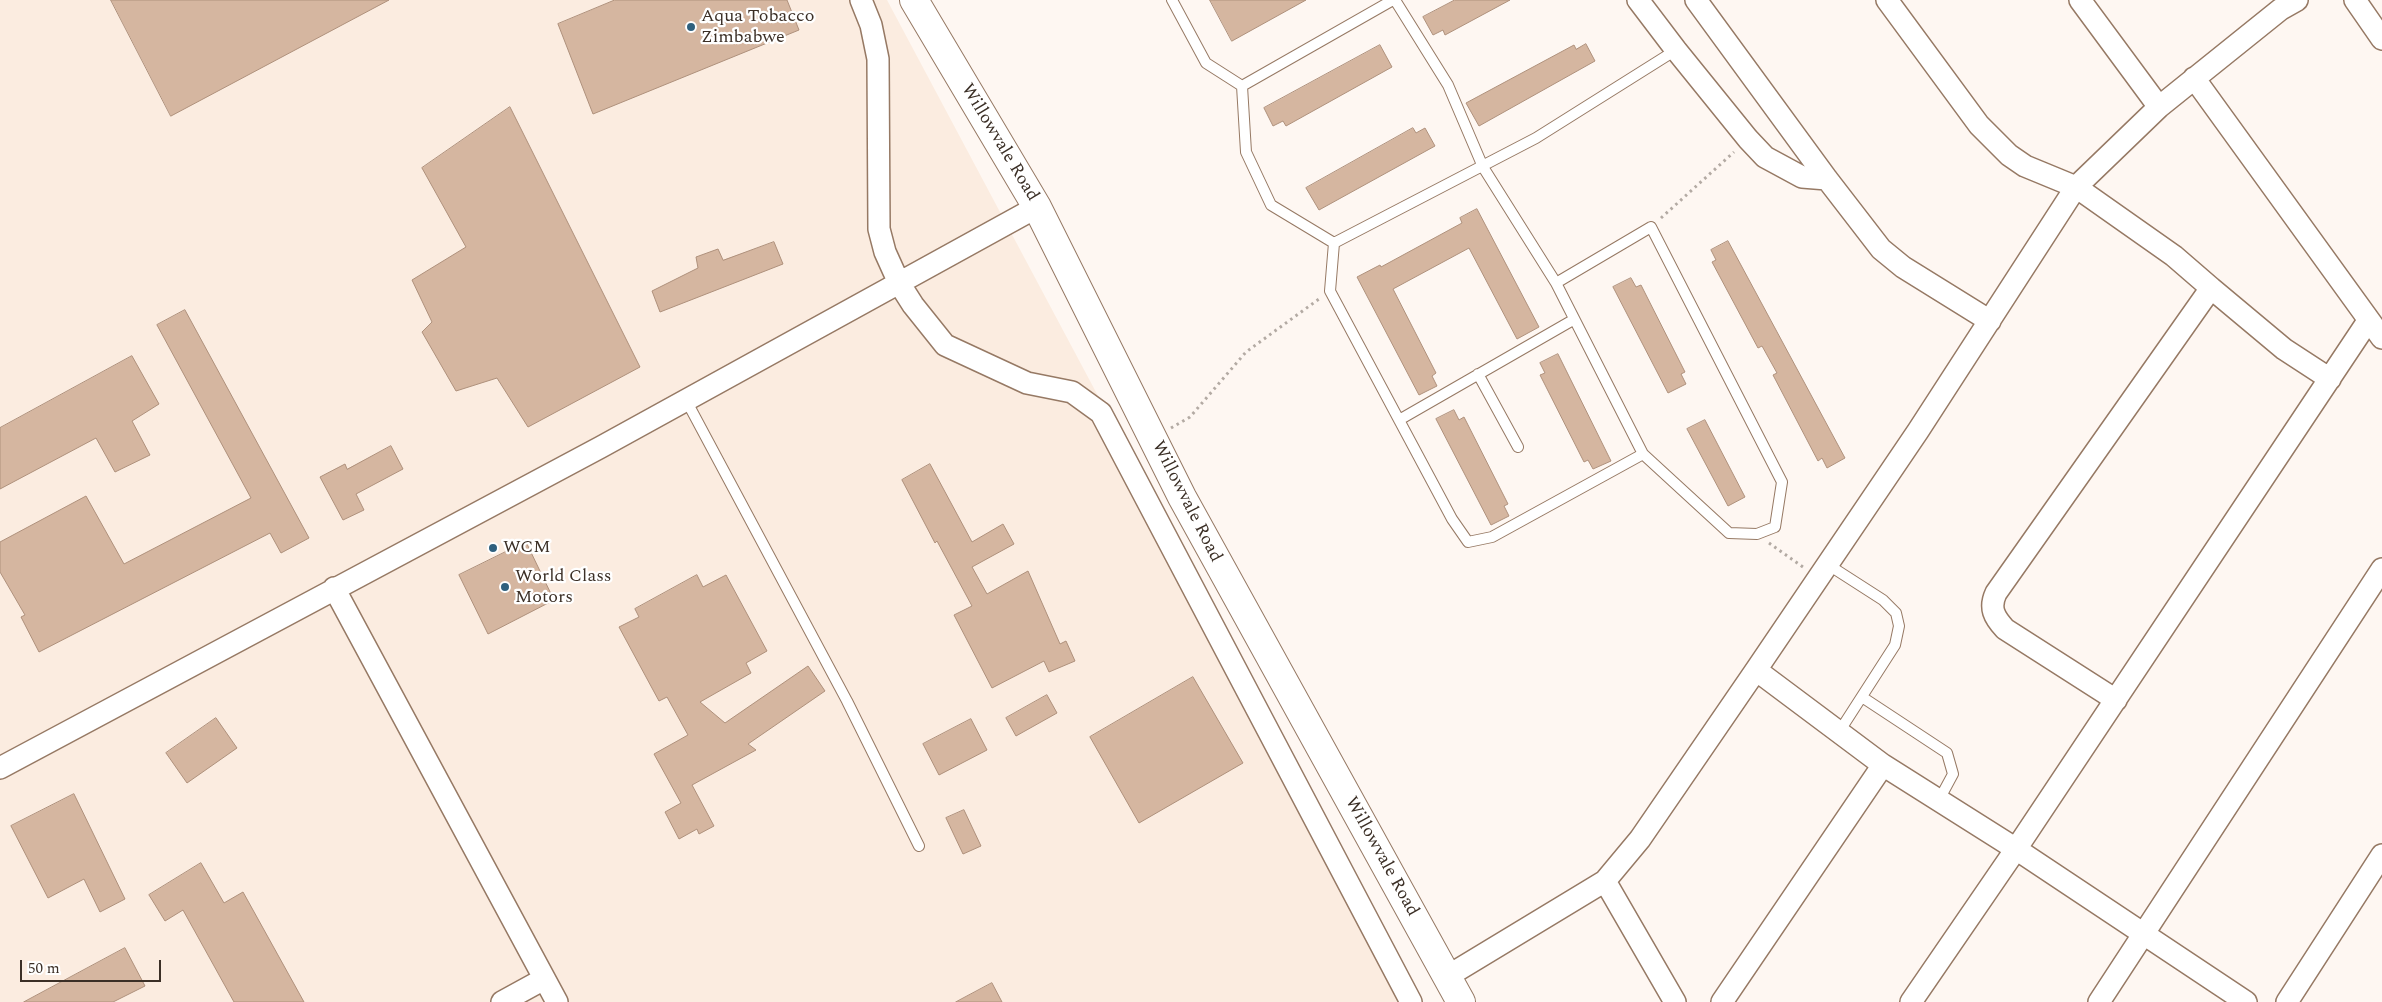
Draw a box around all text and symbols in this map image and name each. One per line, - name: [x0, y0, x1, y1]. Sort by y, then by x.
- place label: Aqua Tobacco Zimbabwe: [701, 6, 814, 48]
- marker: Aqua Tobacco Zimbabwe: [685, 21, 697, 33]
- street label: Willowvale Road: [955, 80, 1043, 206]
- street label: Willowvale Road: [1146, 438, 1226, 566]
- place label: WCM: [503, 537, 551, 559]
- marker: WCM: [487, 542, 499, 554]
- place label: World Class Motors: [515, 566, 612, 608]
- marker: World Class Motors: [499, 581, 511, 593]
- street label: Willowvale Road: [1339, 793, 1423, 921]
- scale bar: [22, 950, 164, 982]
- text: 50 m: [28, 957, 60, 980]

